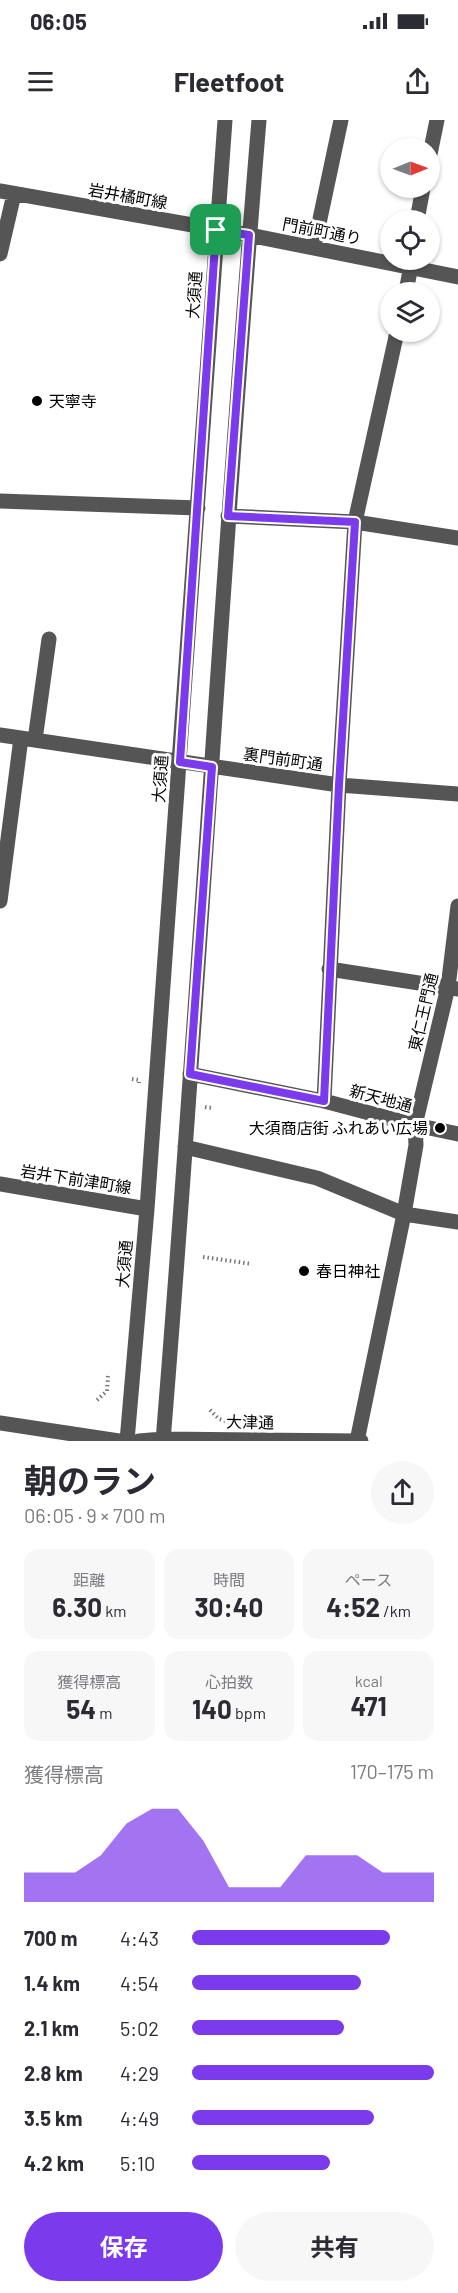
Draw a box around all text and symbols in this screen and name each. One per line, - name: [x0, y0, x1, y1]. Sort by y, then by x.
- text: 06:05: [30, 8, 87, 34]
- icon: menu: [24, 65, 57, 98]
- text: Fleetfoot: [174, 65, 284, 97]
- icon: share: [401, 65, 434, 98]
- north arrow: [380, 138, 440, 198]
- map controls: [380, 138, 440, 342]
- street label: 岩井橘町線: [87, 179, 169, 212]
- pin: [190, 204, 241, 255]
- button: locate: [380, 210, 440, 270]
- icon: arrive: [199, 213, 232, 246]
- street label: 門前町通り: [281, 214, 363, 247]
- street label: 大須通: [182, 270, 205, 320]
- button: layers: [380, 282, 440, 342]
- place label: 天寧寺: [49, 391, 97, 410]
- marker: 天寧寺: [30, 394, 44, 408]
- street label: 裏門前町通: [242, 744, 324, 773]
- street label: 大須通: [148, 754, 171, 804]
- street label: 東仁王門通: [404, 971, 441, 1053]
- street label: 新天地通: [348, 1080, 415, 1115]
- place label: 大須商店街 ふれあい広場: [249, 1118, 428, 1137]
- marker: 大須商店街 ふれあい広場: [433, 1121, 447, 1135]
- street label: 岩井下前津町線: [19, 1160, 133, 1197]
- street label: 大須通: [112, 1239, 135, 1289]
- place label: 春日神社: [316, 1261, 380, 1280]
- marker: 春日神社: [297, 1264, 311, 1278]
- street label: 大津通: [226, 1412, 274, 1431]
- text: 朝のラン: [24, 1460, 156, 1500]
- button: share: [371, 1461, 434, 1524]
- text: 06:05 · 9 × 700 m: [24, 1503, 166, 1527]
- text: 距離: [73, 1570, 105, 1589]
- text: 時間: [213, 1570, 245, 1589]
- text: ペース: [345, 1570, 392, 1589]
- text: 6.30: [52, 1591, 102, 1622]
- text: 30:40: [195, 1591, 263, 1622]
- text: 4:52: [326, 1591, 380, 1622]
- text: km: [102, 1601, 126, 1620]
- text: /km: [380, 1601, 411, 1620]
- text: kcal: [355, 1671, 383, 1690]
- text: 獲得標高: [57, 1672, 121, 1691]
- text: 心拍数: [205, 1672, 253, 1691]
- text: 471: [351, 1690, 387, 1721]
- text: 54: [66, 1693, 96, 1724]
- text: 140: [192, 1693, 232, 1724]
- text: m: [96, 1703, 112, 1722]
- text: bpm: [232, 1703, 266, 1722]
- text: 170–175 m: [350, 1759, 434, 1783]
- text: 獲得標高: [24, 1762, 104, 1786]
- text: 700 m: [24, 1926, 77, 1950]
- text: 4:43: [120, 1926, 159, 1950]
- text: 1.4 km: [24, 1971, 80, 1995]
- text: 4:54: [120, 1971, 159, 1995]
- text: 2.1 km: [24, 2016, 79, 2040]
- text: 5:02: [120, 2016, 159, 2040]
- text: 2.8 km: [24, 2061, 83, 2085]
- text: 4:29: [120, 2061, 159, 2085]
- text: 3.5 km: [24, 2106, 82, 2130]
- text: 4:49: [120, 2106, 159, 2130]
- text: 4.2 km: [24, 2151, 84, 2175]
- text: 5:10: [120, 2151, 155, 2175]
- button: 保存: [24, 2212, 223, 2281]
- button: 共有: [235, 2212, 434, 2281]

